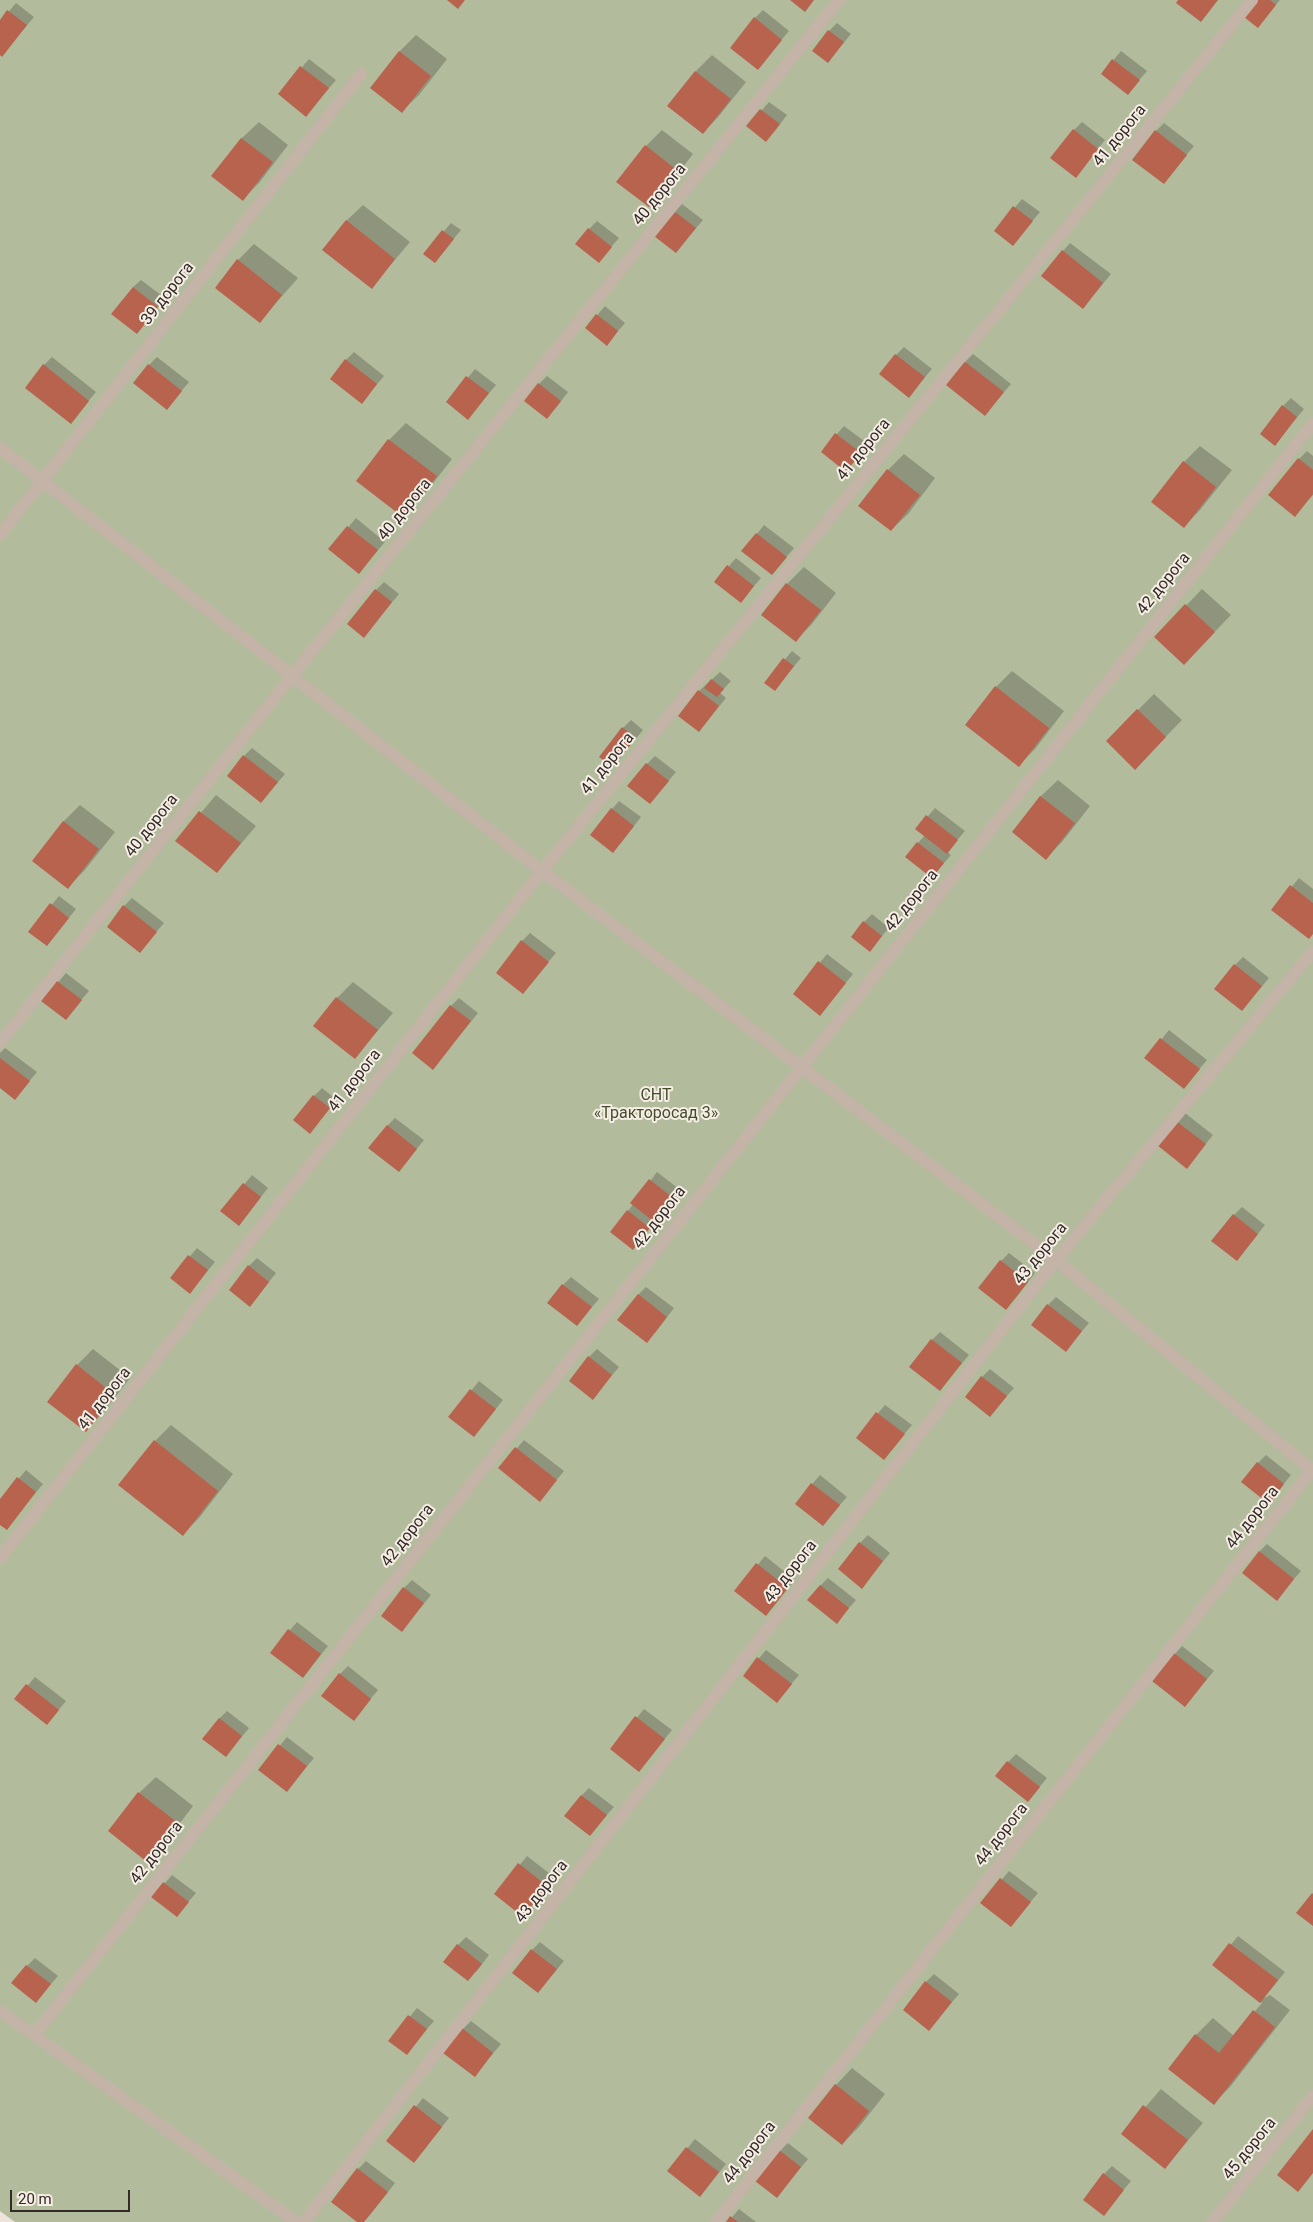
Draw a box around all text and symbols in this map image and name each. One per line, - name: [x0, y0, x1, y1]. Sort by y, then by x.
- street label: 41 дорога: [1089, 101, 1151, 171]
- street label: 40 дорога: [629, 160, 691, 230]
- street label: 39 дорога: [138, 259, 198, 329]
- street label: 41 дорога: [833, 415, 895, 485]
- street label: 40 дорога: [374, 475, 436, 545]
- street label: 42 дорога: [1133, 549, 1195, 619]
- street label: 41 дорога: [577, 729, 639, 799]
- street label: 40 дорога: [122, 791, 182, 861]
- street label: 42 дорога: [881, 866, 943, 936]
- street label: 41 дорога: [325, 1046, 385, 1116]
- park label: СНТ «Тракторосад 3»: [594, 1086, 718, 1124]
- street label: 42 дорога: [630, 1183, 690, 1253]
- street label: 43 дорога: [1010, 1219, 1072, 1289]
- street label: 41 дорога: [75, 1364, 135, 1434]
- street label: 44 дорога: [1223, 1483, 1283, 1553]
- street label: 42 дорога: [378, 1501, 438, 1571]
- street label: 43 дорога: [761, 1537, 821, 1607]
- street label: 44 дорога: [972, 1800, 1032, 1870]
- street label: 42 дорога: [127, 1818, 187, 1888]
- street label: 43 дорога: [512, 1857, 572, 1927]
- street label: 45 дорога: [1219, 2114, 1281, 2184]
- street label: 44 дорога: [720, 2118, 780, 2188]
- scale bar: [12, 2180, 132, 2212]
- text: 20 m: [18, 2190, 52, 2208]

